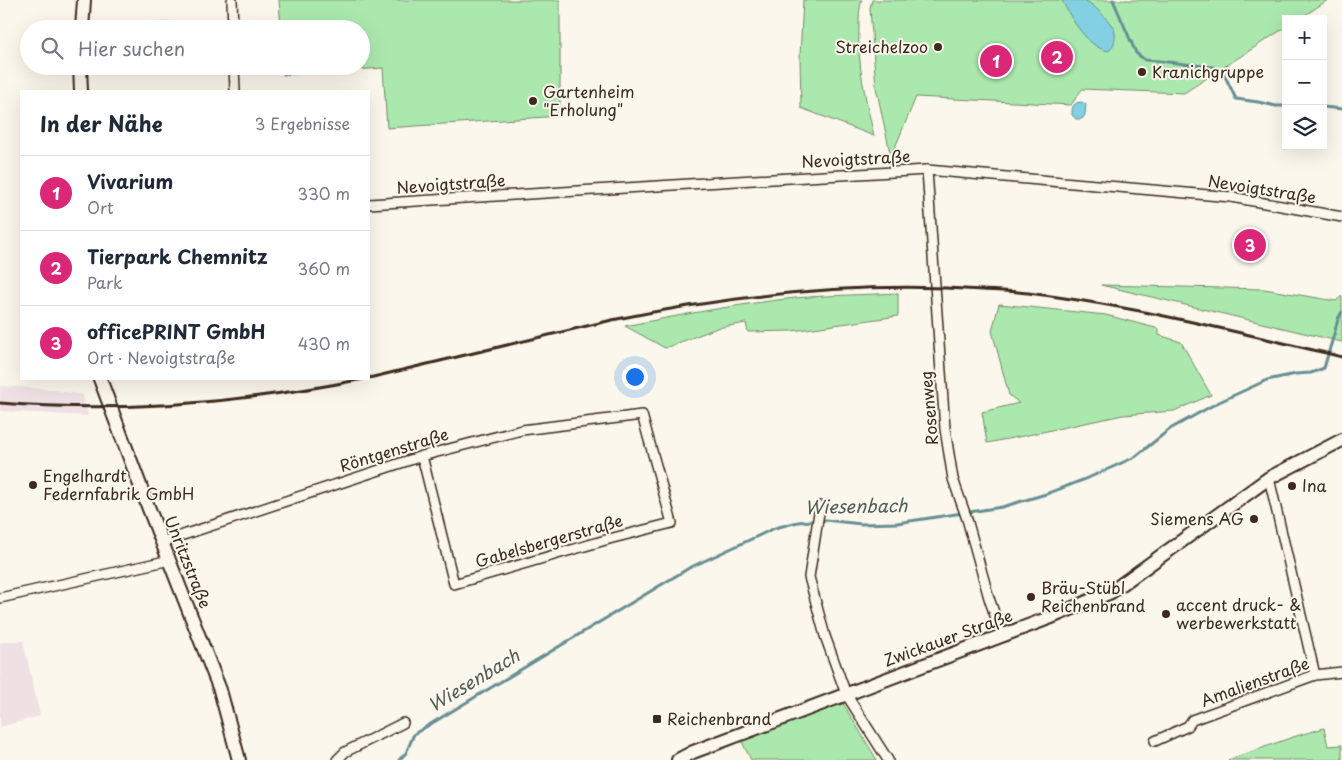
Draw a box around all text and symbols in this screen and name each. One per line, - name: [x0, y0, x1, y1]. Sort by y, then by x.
- map controls: [1282, 15, 1327, 150]
- button: +: [1282, 15, 1327, 60]
- search box: [20, 20, 370, 75]
- icon: search: [38, 34, 66, 62]
- text: Hier suchen: [78, 34, 185, 62]
- place label: Streichelzoo: [835, 34, 928, 58]
- pin: 2: [1041, 38, 1073, 76]
- marker: Streichelzoo: [932, 41, 944, 53]
- pin: 1: [980, 42, 1012, 80]
- place label: Kranichgruppe: [1152, 59, 1264, 83]
- button: −: [1282, 60, 1327, 105]
- marker: Kranichgruppe: [1136, 66, 1148, 78]
- place label: Gartenheim "Erholung": [543, 79, 634, 121]
- marker: Gartenheim "Erholung": [527, 95, 539, 107]
- button: layers: [1282, 105, 1327, 150]
- text: In der Nähe: [40, 107, 162, 139]
- text: 3 Ergebnisse: [255, 111, 350, 135]
- street label: Nevoigtstraße: [801, 143, 911, 173]
- text: Vivarium: [87, 167, 173, 195]
- street label: Nevoigtstraße: [396, 167, 506, 199]
- street label: Nevoigtstraße: [1206, 168, 1318, 208]
- text: 1: [52, 181, 60, 205]
- text: 330 m: [297, 181, 350, 205]
- text: Ort: [87, 195, 114, 219]
- pin: 3: [1234, 226, 1266, 264]
- text: Tierpark Chemnitz: [87, 242, 268, 270]
- text: 2: [50, 256, 62, 280]
- text: 360 m: [298, 256, 350, 280]
- text: Park: [87, 270, 123, 294]
- text: officePRINT GmbH: [87, 317, 265, 345]
- text: 3: [51, 331, 61, 355]
- text: 430 m: [298, 331, 350, 355]
- text: Ort · Nevoigtstraße: [87, 345, 235, 369]
- your location: [622, 364, 648, 390]
- street label: Rosenweg: [913, 370, 943, 446]
- street label: Röntgenstraße: [336, 421, 451, 477]
- place label: Engelhardt Federnfabrik GmbH: [43, 463, 195, 505]
- place label: Ina: [1302, 473, 1327, 497]
- marker: Engelhardt Federnfabrik GmbH: [27, 479, 39, 491]
- marker: Ina: [1286, 480, 1298, 492]
- water label: Wiesenbach: [804, 491, 908, 520]
- place label: Siemens AG: [1150, 506, 1244, 530]
- street label: Gabelsbergerstraße: [472, 507, 625, 573]
- street label: Unritzstraße: [159, 512, 218, 612]
- marker: Siemens AG: [1248, 513, 1260, 525]
- place label: Bräu-Stübl Reichenbrand: [1041, 575, 1145, 617]
- marker: Bräu-Stübl Reichenbrand: [1025, 591, 1037, 603]
- place label: accent druck- & werbewerkstatt: [1176, 592, 1301, 634]
- street label: Zwickauer Straße: [880, 603, 1016, 672]
- marker: accent druck- & werbewerkstatt: [1160, 608, 1172, 620]
- water label: Wiesenbach: [422, 641, 525, 718]
- street label: Amalienstraße: [1197, 650, 1312, 712]
- place label: Reichenbrand: [667, 706, 771, 730]
- marker: Reichenbrand: [651, 713, 663, 725]

